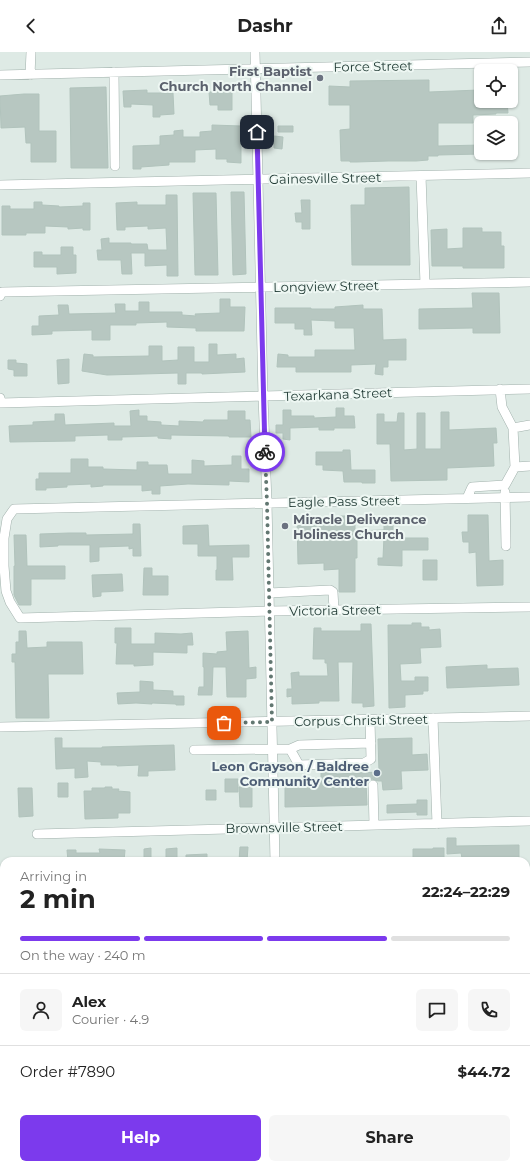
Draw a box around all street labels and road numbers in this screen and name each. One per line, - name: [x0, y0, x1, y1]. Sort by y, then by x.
- street label: Force Street: [333, 57, 413, 75]
- street label: Gainesville Street: [269, 169, 381, 187]
- street label: Longview Street: [273, 277, 379, 295]
- street label: Texarkana Street: [284, 384, 392, 404]
- street label: Eagle Pass Street: [288, 492, 400, 510]
- street label: Victoria Street: [289, 601, 381, 619]
- street label: Corpus Christi Street: [294, 711, 428, 729]
- street label: Brownsville Street: [225, 818, 343, 836]

